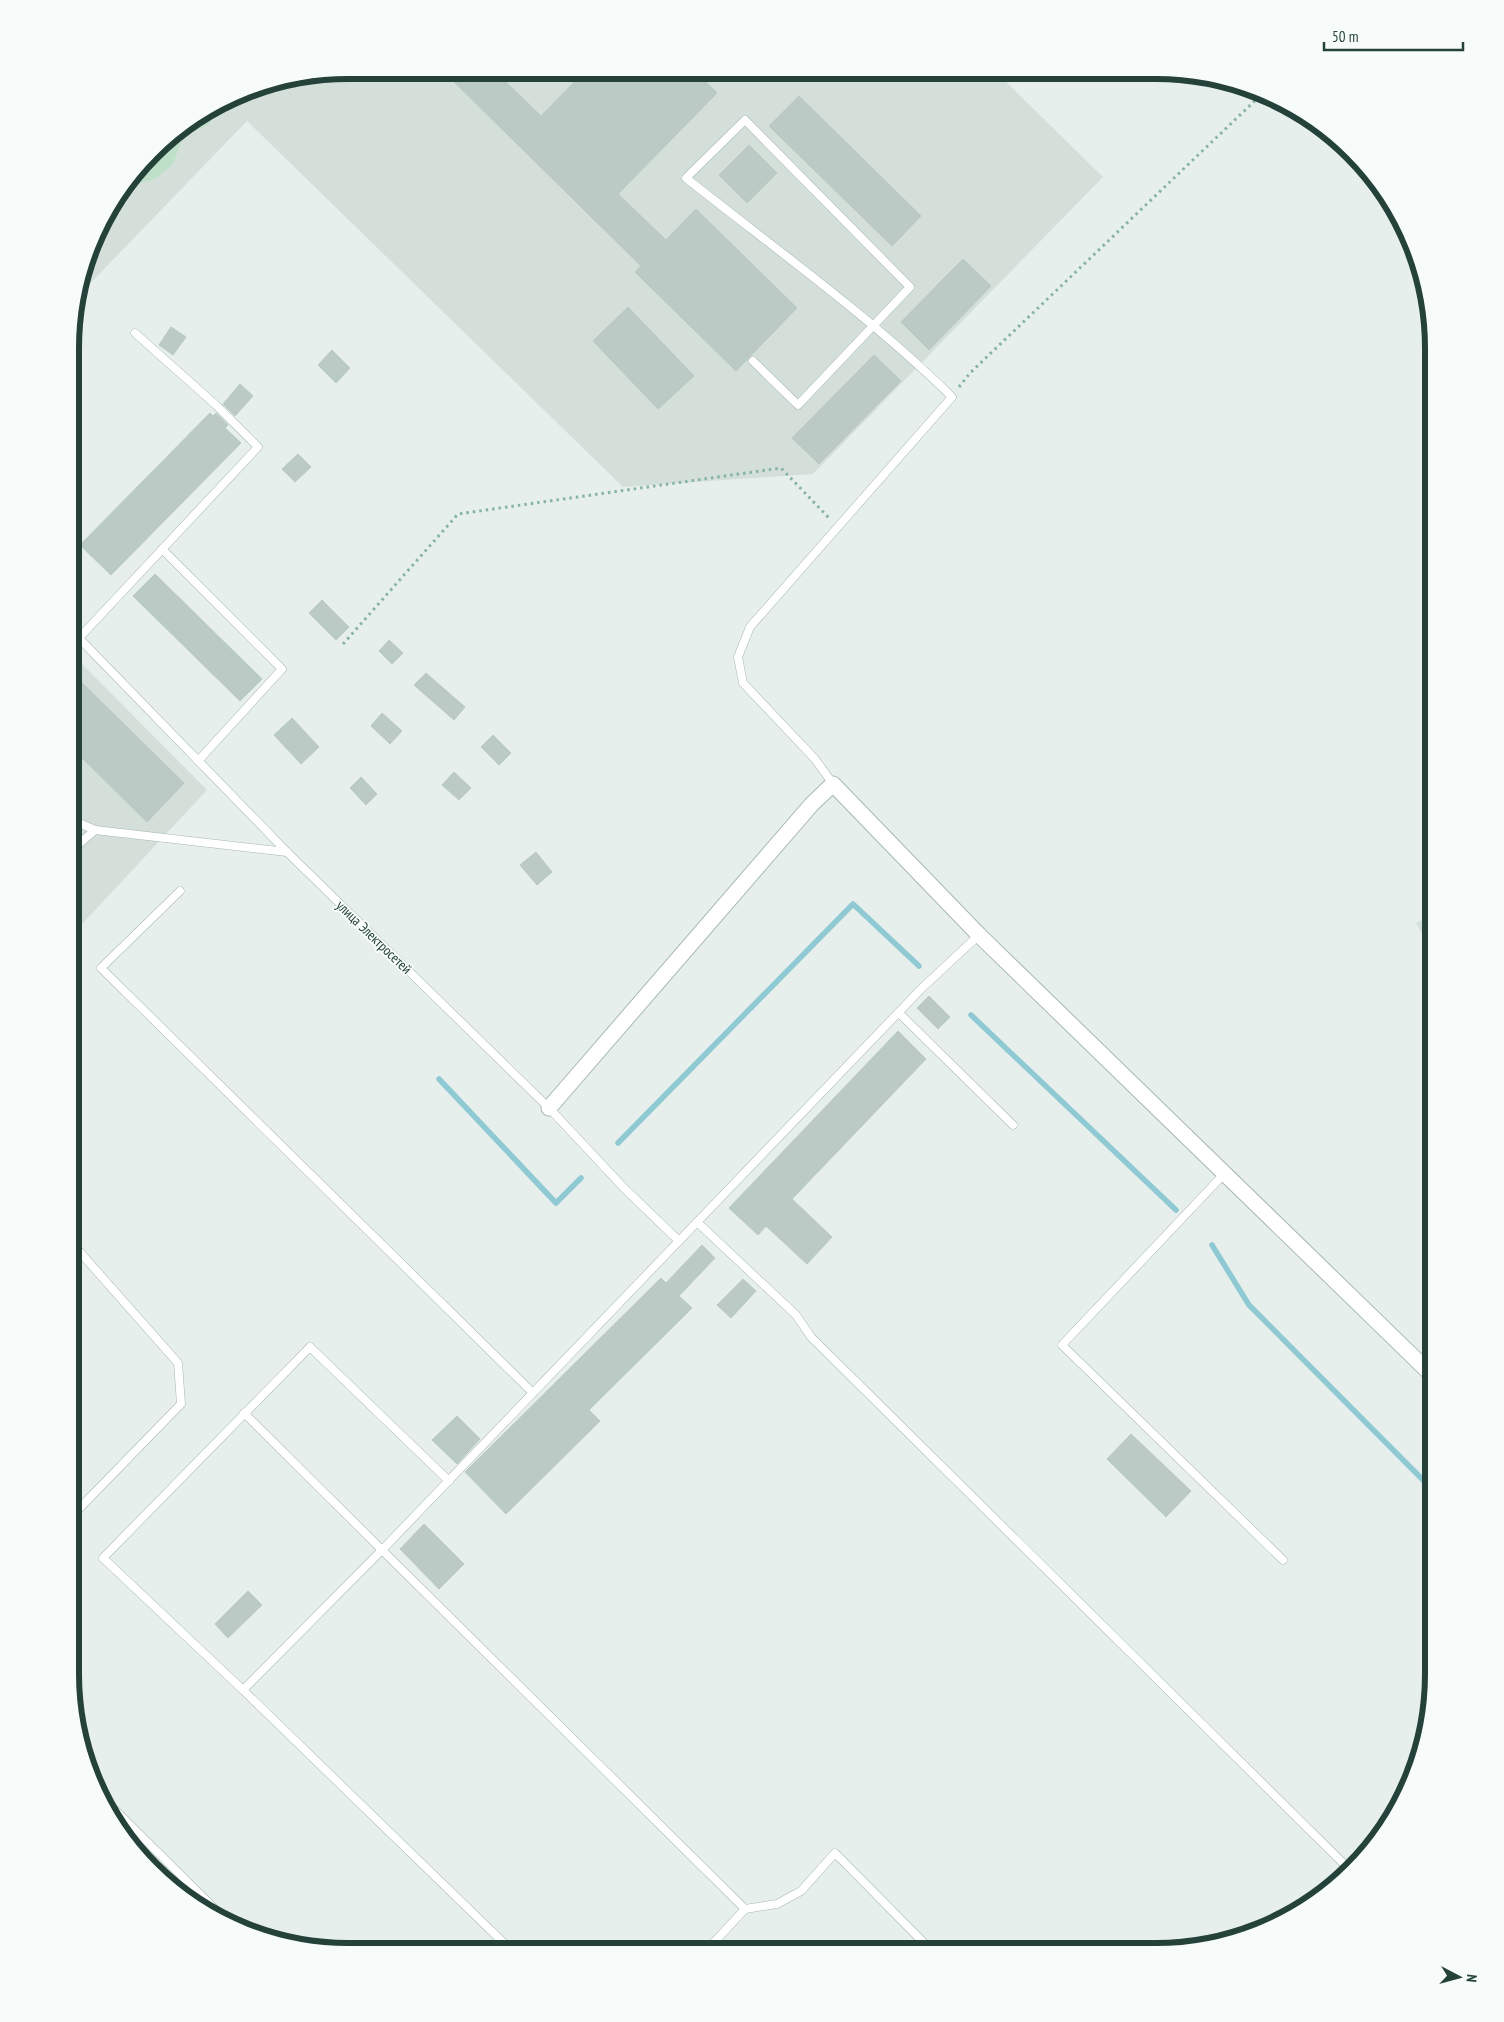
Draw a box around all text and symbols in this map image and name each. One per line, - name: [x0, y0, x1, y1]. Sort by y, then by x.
- scale bar: [1324, 20, 1463, 52]
- text: 50 m: [1332, 27, 1358, 46]
- street label: улица Электросетей: [332, 896, 416, 978]
- north arrow: [1434, 1952, 1484, 2002]
- text: N: [1463, 1974, 1481, 1983]

